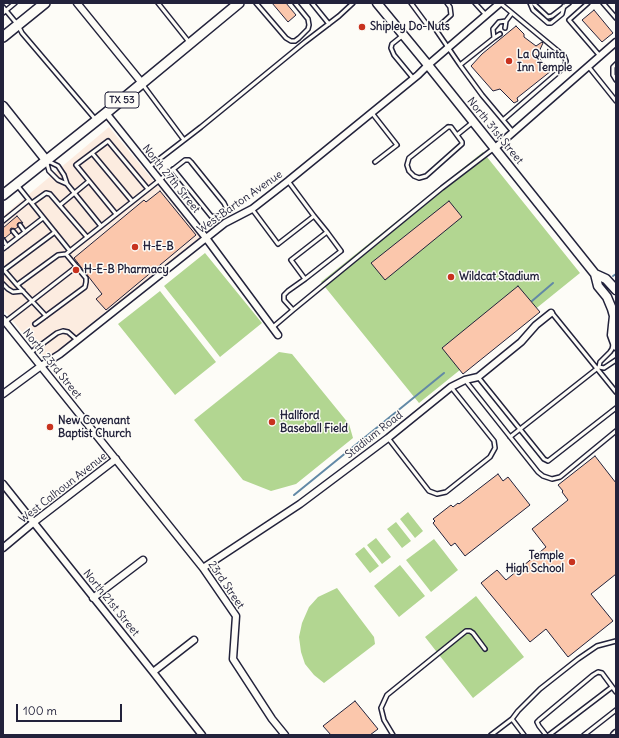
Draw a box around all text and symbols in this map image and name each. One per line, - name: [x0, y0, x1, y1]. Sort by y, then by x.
- place label: Shipley Do-Nuts: [370, 20, 450, 34]
- marker: Shipley Do-Nuts: [357, 22, 367, 32]
- place label: La Quinta Inn Temple: [517, 48, 572, 74]
- marker: La Quinta Inn Temple: [504, 56, 514, 66]
- road number: TX 53: [105, 92, 139, 108]
- street label: North 31st Street: [464, 95, 526, 167]
- street label: North 27th Street: [139, 142, 203, 216]
- street label: West Barton Avenue: [195, 168, 285, 236]
- place label: H-E-B: [143, 240, 174, 254]
- marker: H-E-B: [130, 242, 140, 252]
- place label: H-E-B Pharmacy: [84, 263, 169, 277]
- marker: H-E-B Pharmacy: [71, 265, 81, 275]
- place label: Wildcat Stadium: [459, 270, 539, 284]
- marker: Wildcat Stadium: [446, 272, 456, 282]
- street label: North 23rd Street: [20, 326, 84, 402]
- street label: Stadium Road: [343, 408, 405, 462]
- place label: Hallford Baseball Field: [280, 409, 348, 435]
- place label: New Covenant Baptist Church: [58, 414, 131, 440]
- marker: Hallford Baseball Field: [267, 417, 277, 427]
- marker: New Covenant Baptist Church: [45, 422, 55, 432]
- street label: West Calhoun Avenue: [17, 450, 109, 526]
- place label: Temple High School: [506, 549, 564, 575]
- marker: Temple High School: [567, 557, 577, 567]
- street label: 23rd Street: [205, 558, 247, 612]
- street label: North 21st Street: [80, 567, 142, 639]
- scale bar: [18, 696, 124, 722]
- text: 100 m: [23, 703, 57, 718]

